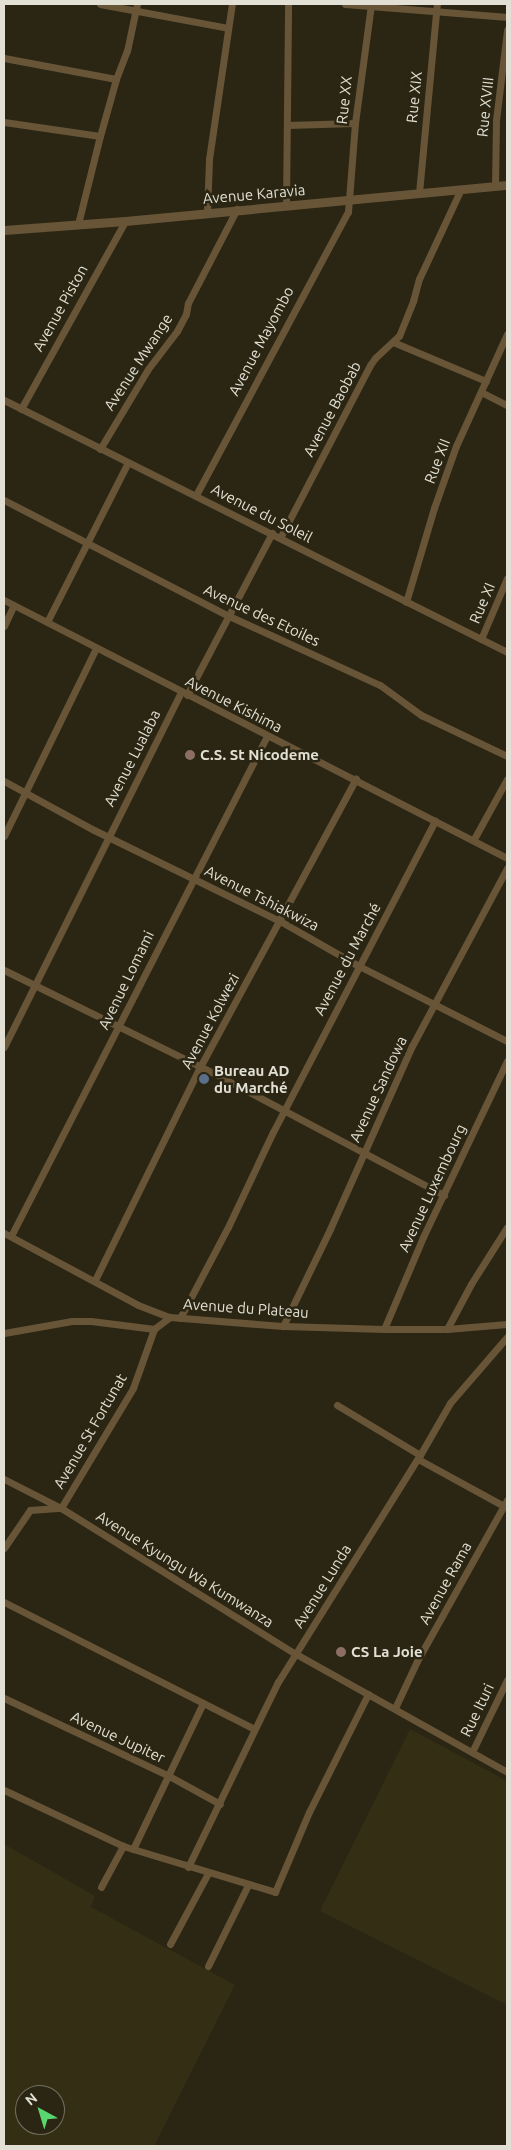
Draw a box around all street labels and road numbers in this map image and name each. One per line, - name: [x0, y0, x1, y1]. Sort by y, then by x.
- street label: Rue XIX: [402, 70, 426, 124]
- street label: Rue XX: [333, 75, 355, 125]
- street label: Rue XVIII: [473, 76, 497, 138]
- street label: Avenue Karavia: [202, 181, 306, 207]
- street label: Avenue Piston: [29, 262, 91, 354]
- street label: Avenue Mayombo: [225, 283, 297, 399]
- street label: Avenue Mwange: [100, 310, 176, 414]
- street label: Avenue Baobab: [299, 358, 365, 460]
- street label: Rue XII: [420, 436, 454, 486]
- street label: Avenue du Soleil: [208, 480, 316, 546]
- street label: Avenue des Etoiles: [201, 580, 323, 650]
- street label: Rue XI: [465, 580, 499, 626]
- street label: Avenue Kishima: [183, 672, 285, 736]
- street label: Avenue Lualaba: [100, 707, 164, 809]
- street label: Avenue Tshiakwiza: [202, 861, 322, 935]
- street label: Avenue du Marché: [310, 900, 384, 1018]
- street label: Avenue Lomami: [94, 928, 158, 1032]
- street label: Avenue Kolwezi: [177, 970, 243, 1072]
- street label: Avenue Sandowa: [346, 1033, 410, 1145]
- street label: Avenue Luxembourg: [394, 1121, 470, 1255]
- street label: Avenue du Plateau: [183, 1295, 309, 1321]
- street label: Avenue St Fortunat: [50, 1370, 130, 1492]
- street label: Avenue Kyungu Wa Kumwanza: [93, 1507, 277, 1631]
- street label: Avenue Rama: [415, 1539, 475, 1627]
- street label: Avenue Lunda: [289, 1541, 355, 1631]
- street label: Rue Ituri: [456, 1680, 498, 1740]
- street label: Avenue Jupiter: [68, 1707, 168, 1767]

